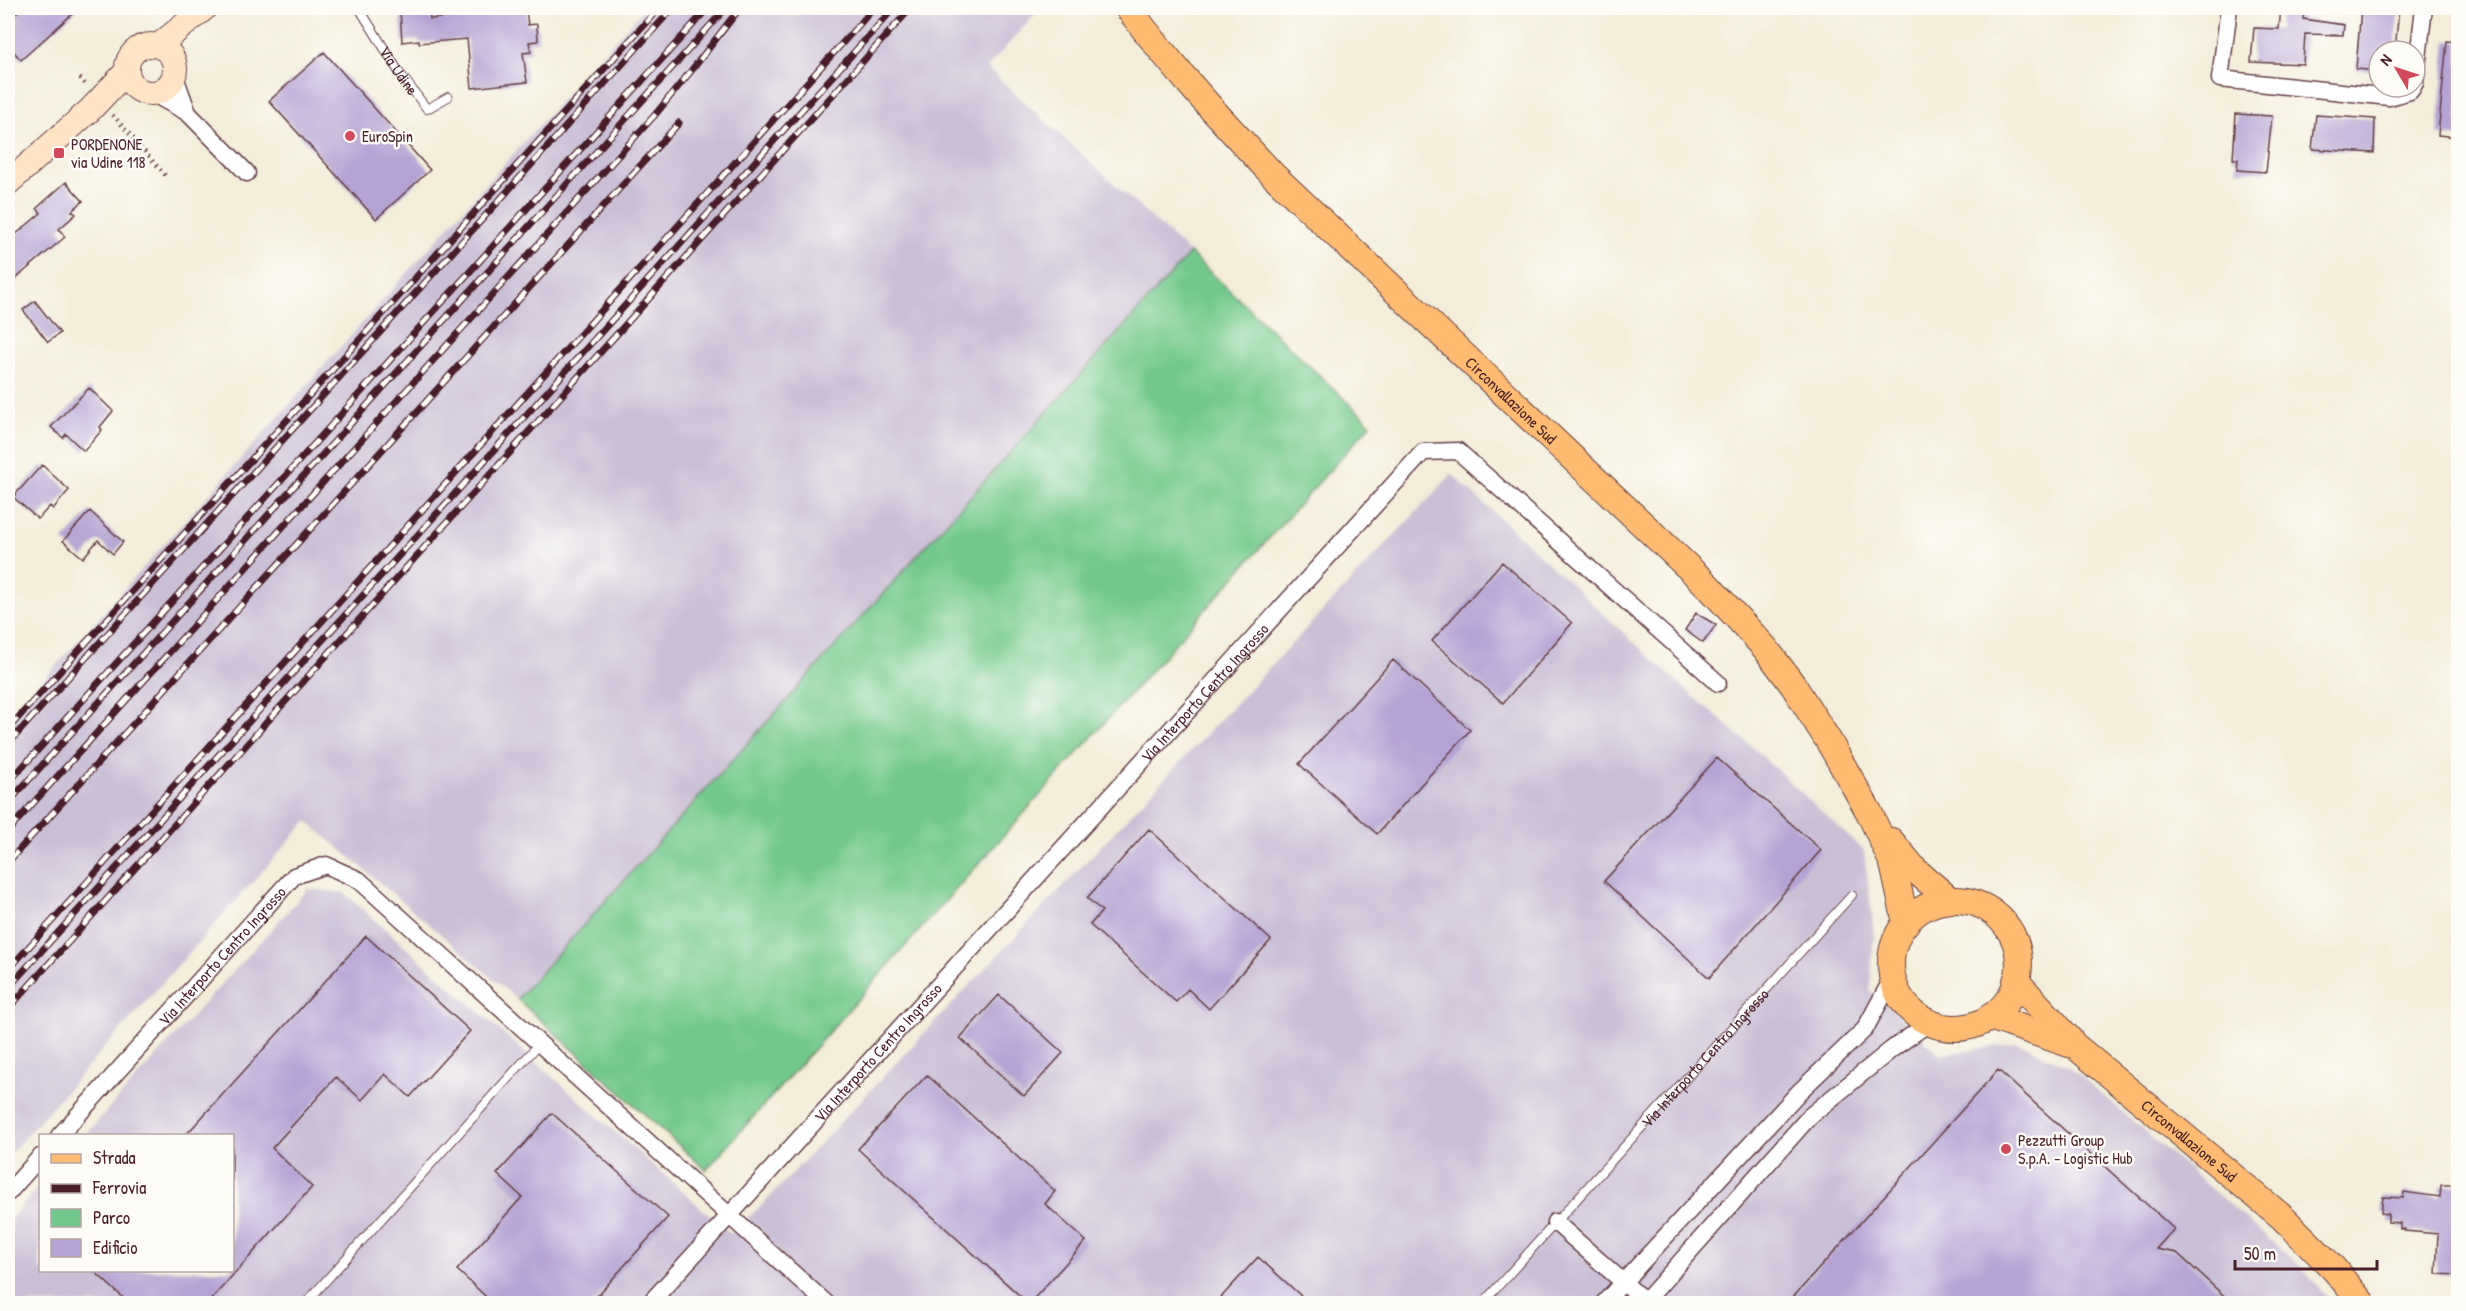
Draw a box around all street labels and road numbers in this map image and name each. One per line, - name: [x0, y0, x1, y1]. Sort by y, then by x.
- street label: Via Udine: [374, 42, 424, 100]
- street label: Circonvallazione Sud: [1461, 351, 1562, 449]
- street label: Via Interporto Centro Ingrosso: [1136, 618, 1274, 767]
- street label: Via Interporto Centro Ingrosso: [153, 881, 291, 1030]
- street label: Via Interporto Centro Ingrosso: [809, 978, 947, 1127]
- street label: Via Interporto Centro Ingrosso: [1636, 983, 1774, 1132]
- street label: Circonvallazione Sud: [2137, 1094, 2242, 1187]

